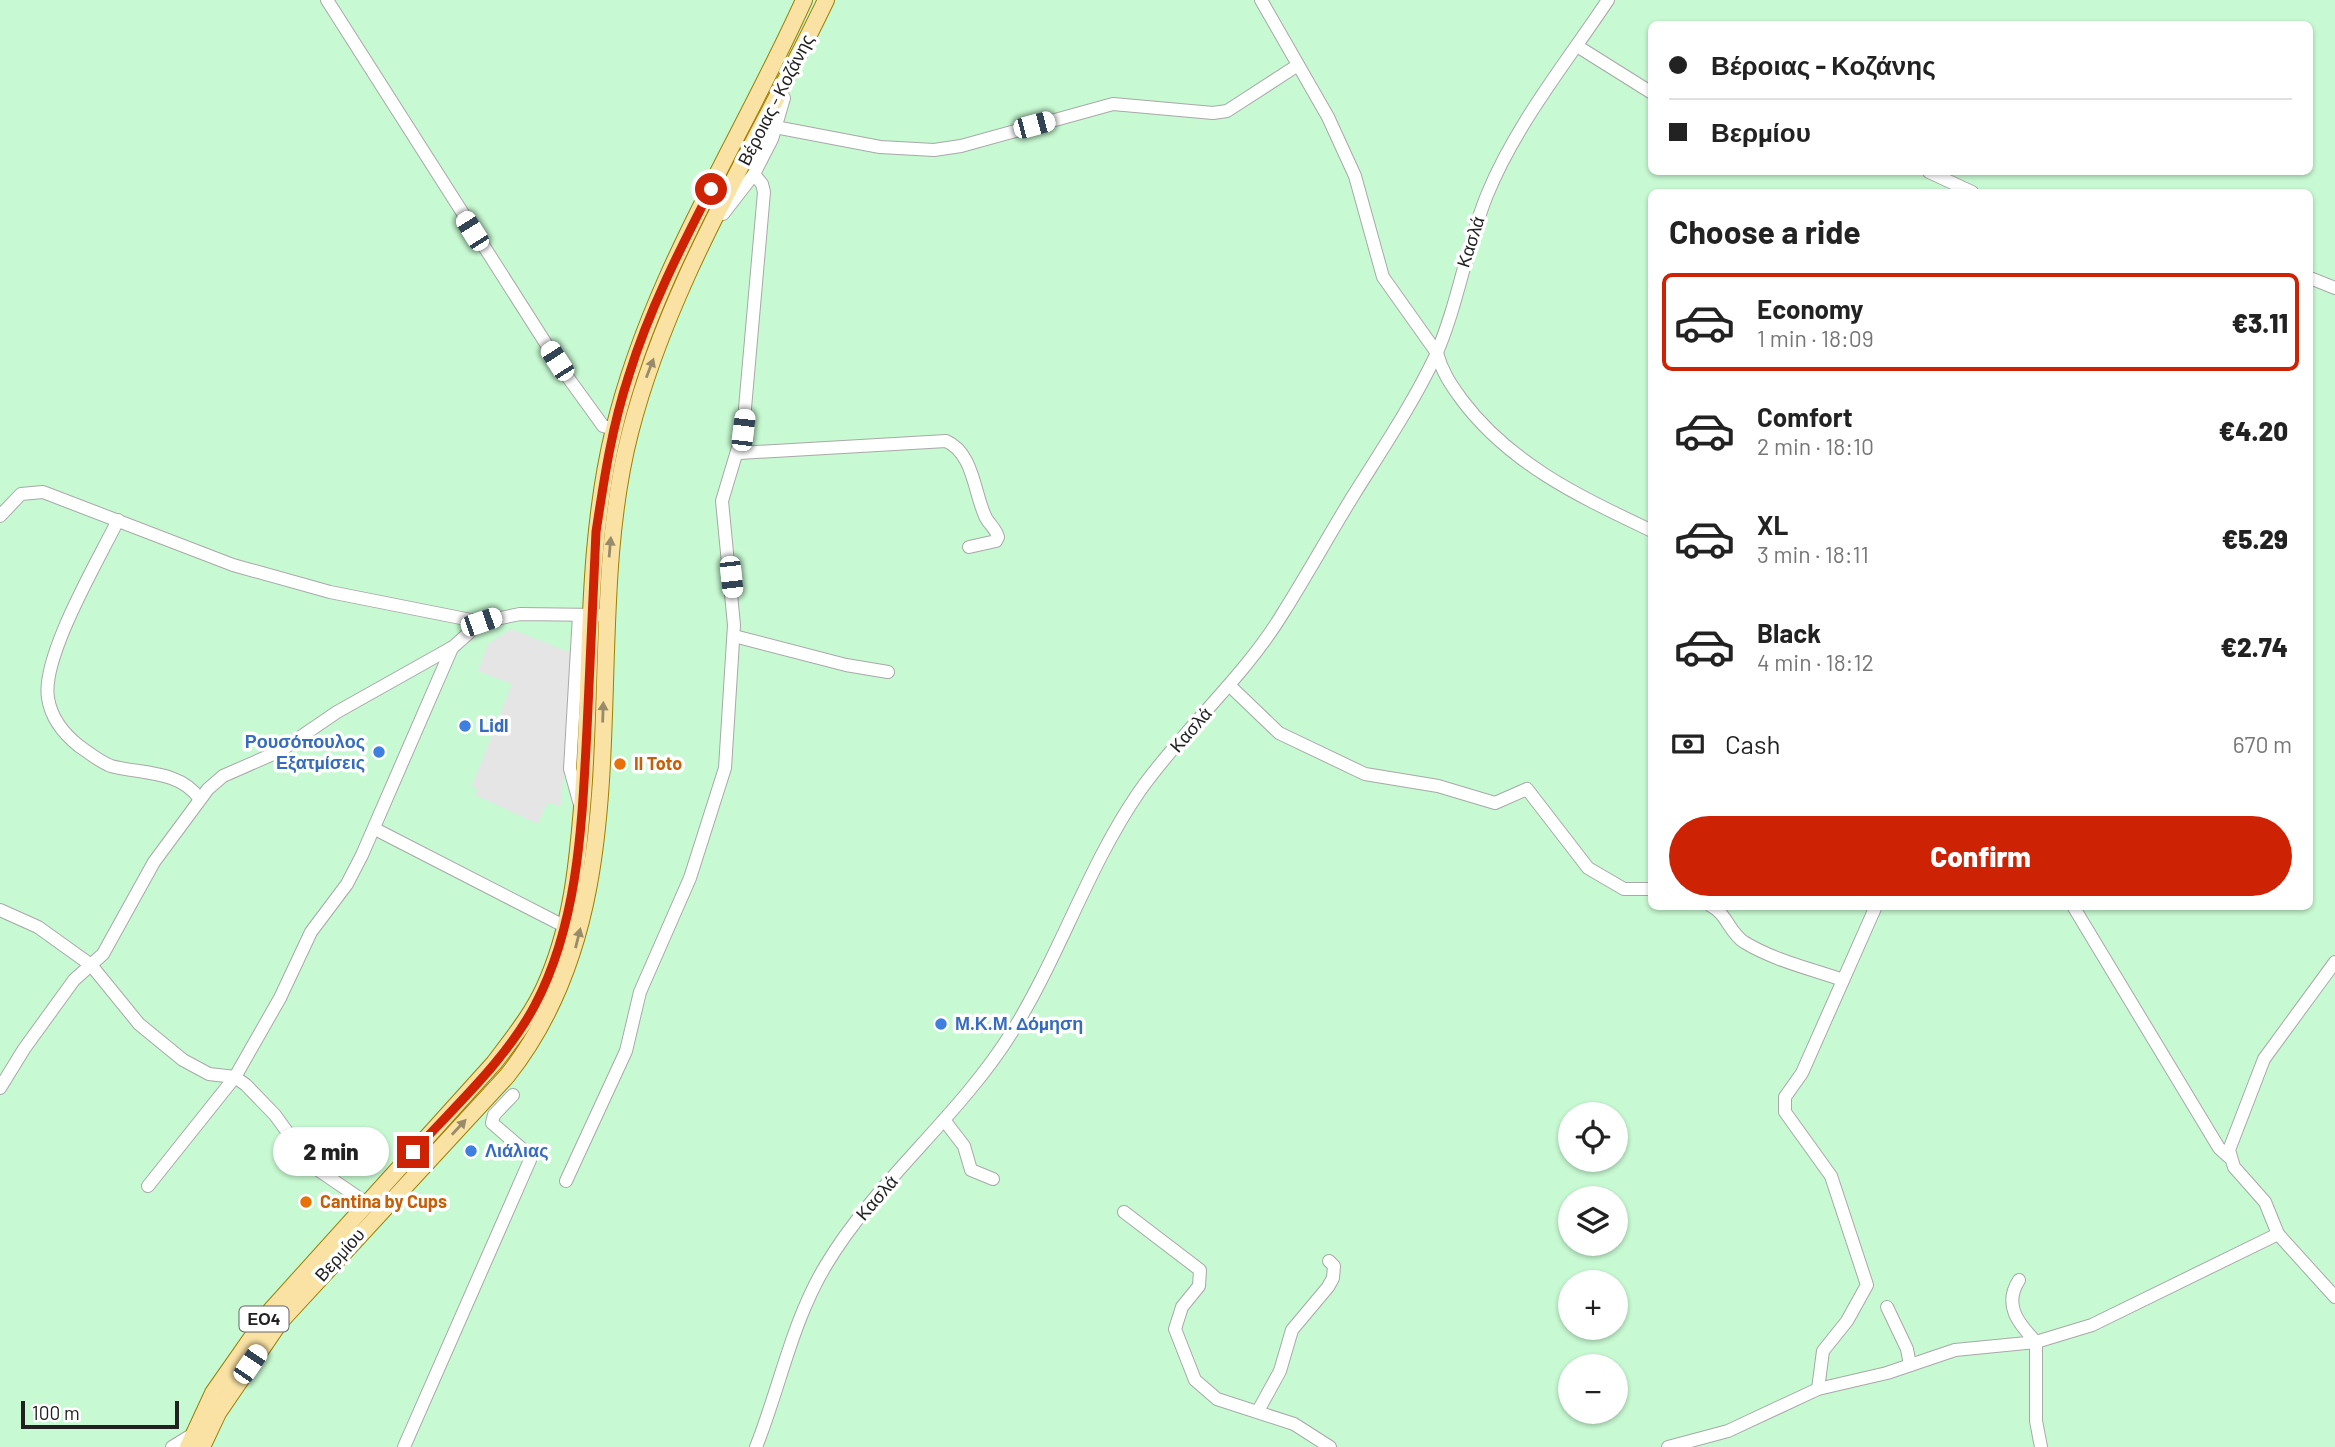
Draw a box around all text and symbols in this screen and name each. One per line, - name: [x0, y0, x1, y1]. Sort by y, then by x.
- street label: Βέροιας - Κοζάνης: [733, 30, 818, 169]
- text: Βέροιας - Κοζάνης: [1711, 49, 1936, 80]
- car: [1011, 109, 1058, 141]
- text: Βερμίου: [1711, 116, 1811, 147]
- route start: [695, 173, 727, 205]
- car: [452, 208, 493, 254]
- text: Choose a ride: [1669, 212, 1861, 250]
- street label: Κασλά: [1451, 213, 1489, 270]
- icon: car: [1673, 291, 1736, 354]
- text: Economy: [1757, 293, 1863, 324]
- text: €3.11: [2232, 307, 2288, 338]
- text: 1 min · 18:09: [1757, 324, 1874, 352]
- car: [537, 338, 578, 384]
- one-way arrow: [645, 357, 656, 378]
- icon: car: [1673, 399, 1736, 462]
- text: Comfort: [1757, 401, 1853, 432]
- car: [731, 408, 756, 452]
- text: €4.20: [2219, 415, 2288, 446]
- text: 2 min · 18:10: [1757, 432, 1874, 460]
- icon: car: [1673, 507, 1736, 570]
- text: XL: [1757, 509, 1788, 540]
- text: €5.29: [2222, 523, 2288, 554]
- one-way arrow: [605, 536, 616, 558]
- text: 3 min · 18:11: [1757, 540, 1869, 568]
- car: [719, 555, 744, 599]
- car: [458, 605, 505, 639]
- icon: car: [1673, 615, 1736, 678]
- text: Black: [1757, 617, 1821, 648]
- text: €2.74: [2220, 631, 2288, 662]
- text: 4 min · 18:12: [1757, 648, 1874, 676]
- one-way arrow: [597, 701, 608, 723]
- street label: Κασλά: [1165, 702, 1216, 756]
- place label: Lidl: [479, 714, 508, 736]
- marker: Lidl: [457, 718, 473, 734]
- icon: cash: [1669, 725, 1707, 763]
- text: Cash: [1725, 728, 1780, 759]
- place label: Ρουσόπουλος Εξατμίσεις: [245, 730, 365, 774]
- text: 670 m: [2233, 730, 2292, 758]
- marker: Ρουσόπουλος Εξατμίσεις: [371, 744, 387, 760]
- place label: Il Toto: [634, 752, 682, 774]
- marker: Il Toto: [612, 756, 628, 772]
- button: Confirm: [1669, 816, 2292, 896]
- one-way arrow: [573, 927, 584, 949]
- place label: Μ.Κ.Μ. Δόμηση: [955, 1012, 1083, 1034]
- marker: Μ.Κ.Μ. Δόμηση: [933, 1016, 949, 1032]
- map controls: [1558, 1102, 1628, 1424]
- button: locate: [1558, 1102, 1628, 1172]
- one-way arrow: [451, 1118, 467, 1136]
- callout: 2 min: [273, 1128, 388, 1176]
- route end: [397, 1136, 429, 1168]
- text: 2 min: [303, 1137, 359, 1165]
- place label: Λιάλιας: [485, 1139, 549, 1161]
- marker: Λιάλιας: [463, 1143, 479, 1159]
- street label: Κασλά: [851, 1170, 902, 1224]
- button: layers: [1558, 1186, 1628, 1256]
- place label: Cantina by Cups: [320, 1190, 447, 1212]
- marker: Cantina by Cups: [298, 1194, 314, 1210]
- street label: Βερμίου: [310, 1223, 369, 1285]
- button: +: [1558, 1270, 1628, 1340]
- road number: ΕΟ4: [240, 1306, 288, 1331]
- car: [230, 1341, 271, 1387]
- button: −: [1558, 1354, 1628, 1424]
- scale bar: [21, 1398, 178, 1430]
- text: 100 m: [32, 1401, 80, 1424]

